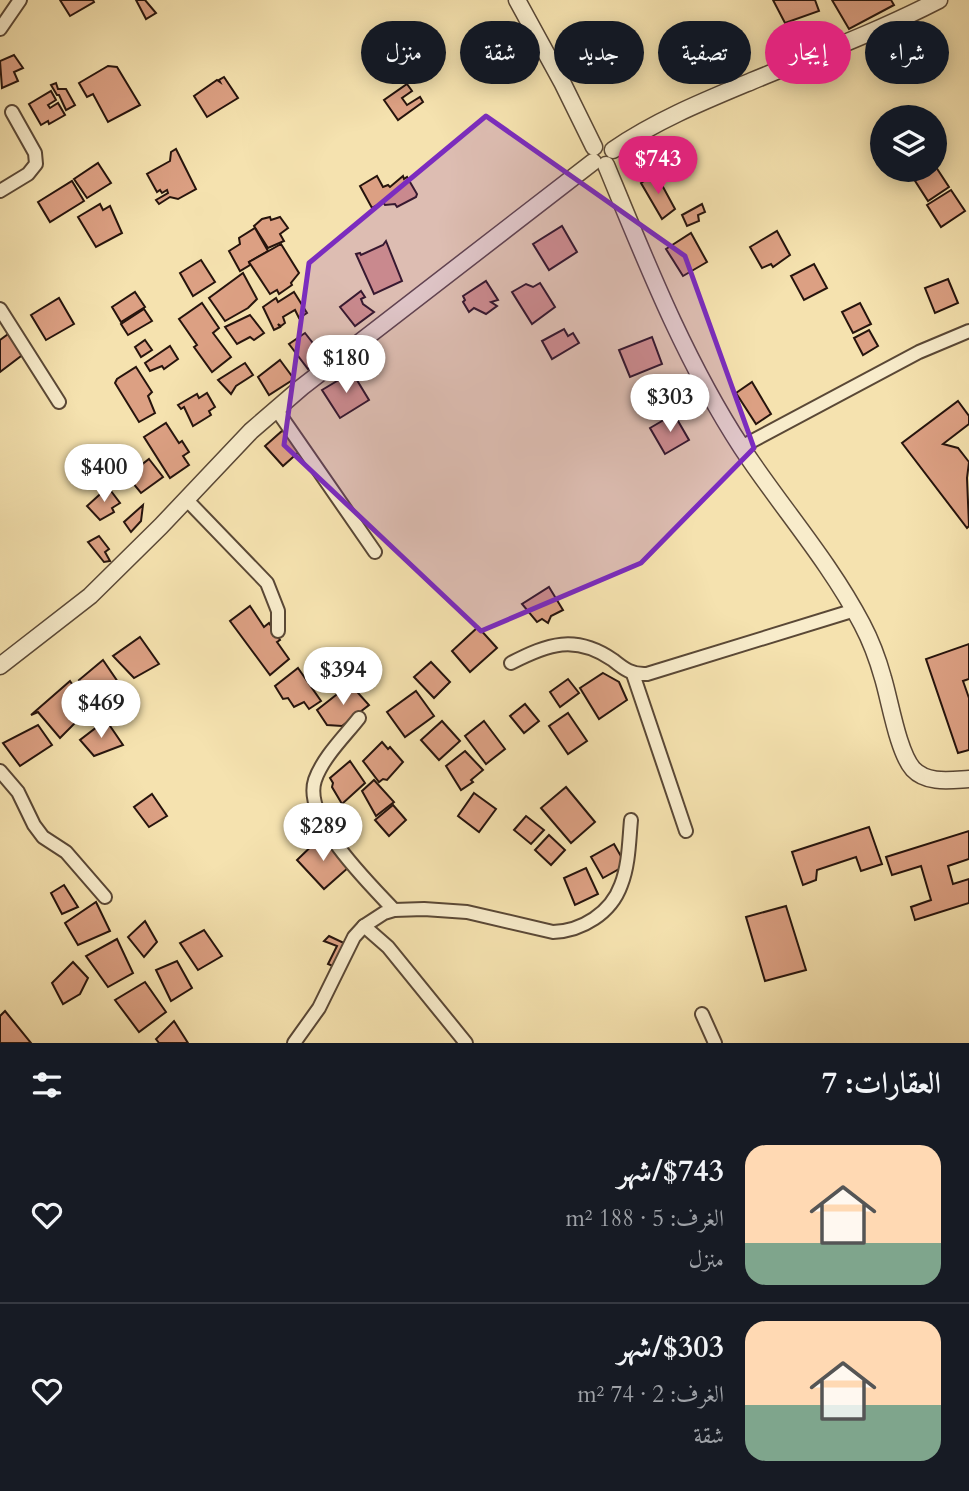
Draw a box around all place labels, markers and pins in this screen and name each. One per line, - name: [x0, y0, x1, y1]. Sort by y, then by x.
- pin: $743: [617, 136, 699, 196]
- pin: $180: [305, 336, 387, 395]
- pin: $303: [629, 374, 711, 434]
- pin: $400: [63, 444, 145, 504]
- pin: $394: [302, 648, 384, 707]
- pin: $469: [60, 680, 142, 740]
- pin: $289: [282, 804, 364, 863]

